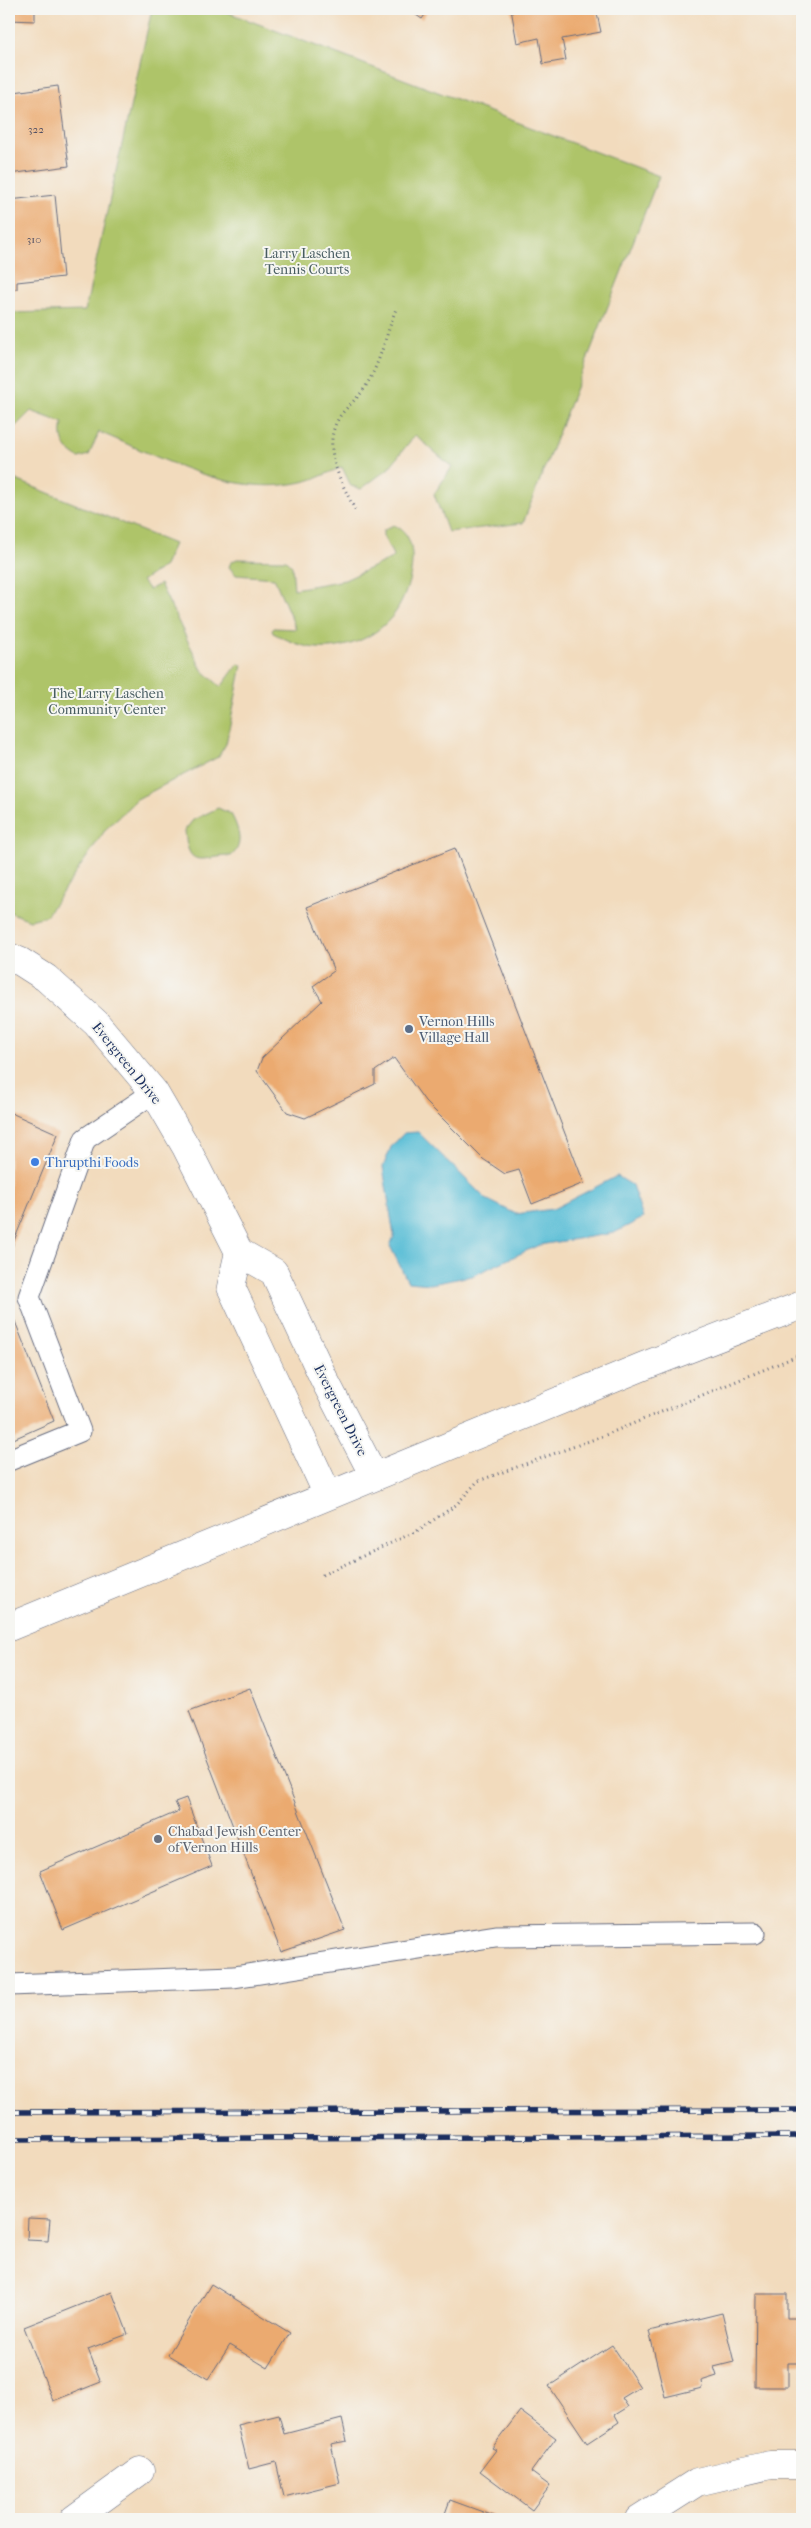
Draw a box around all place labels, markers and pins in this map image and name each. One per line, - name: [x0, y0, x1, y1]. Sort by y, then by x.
- place label: Vernon Hills Village Hall: [418, 1013, 495, 1046]
- marker: Vernon Hills Village Hall: [403, 1023, 415, 1035]
- place label: Thrupthi Foods: [45, 1154, 139, 1171]
- marker: Thrupthi Foods: [29, 1156, 41, 1168]
- place label: Chabad Jewish Center of Vernon Hills: [168, 1823, 301, 1856]
- marker: Chabad Jewish Center of Vernon Hills: [152, 1833, 164, 1845]

